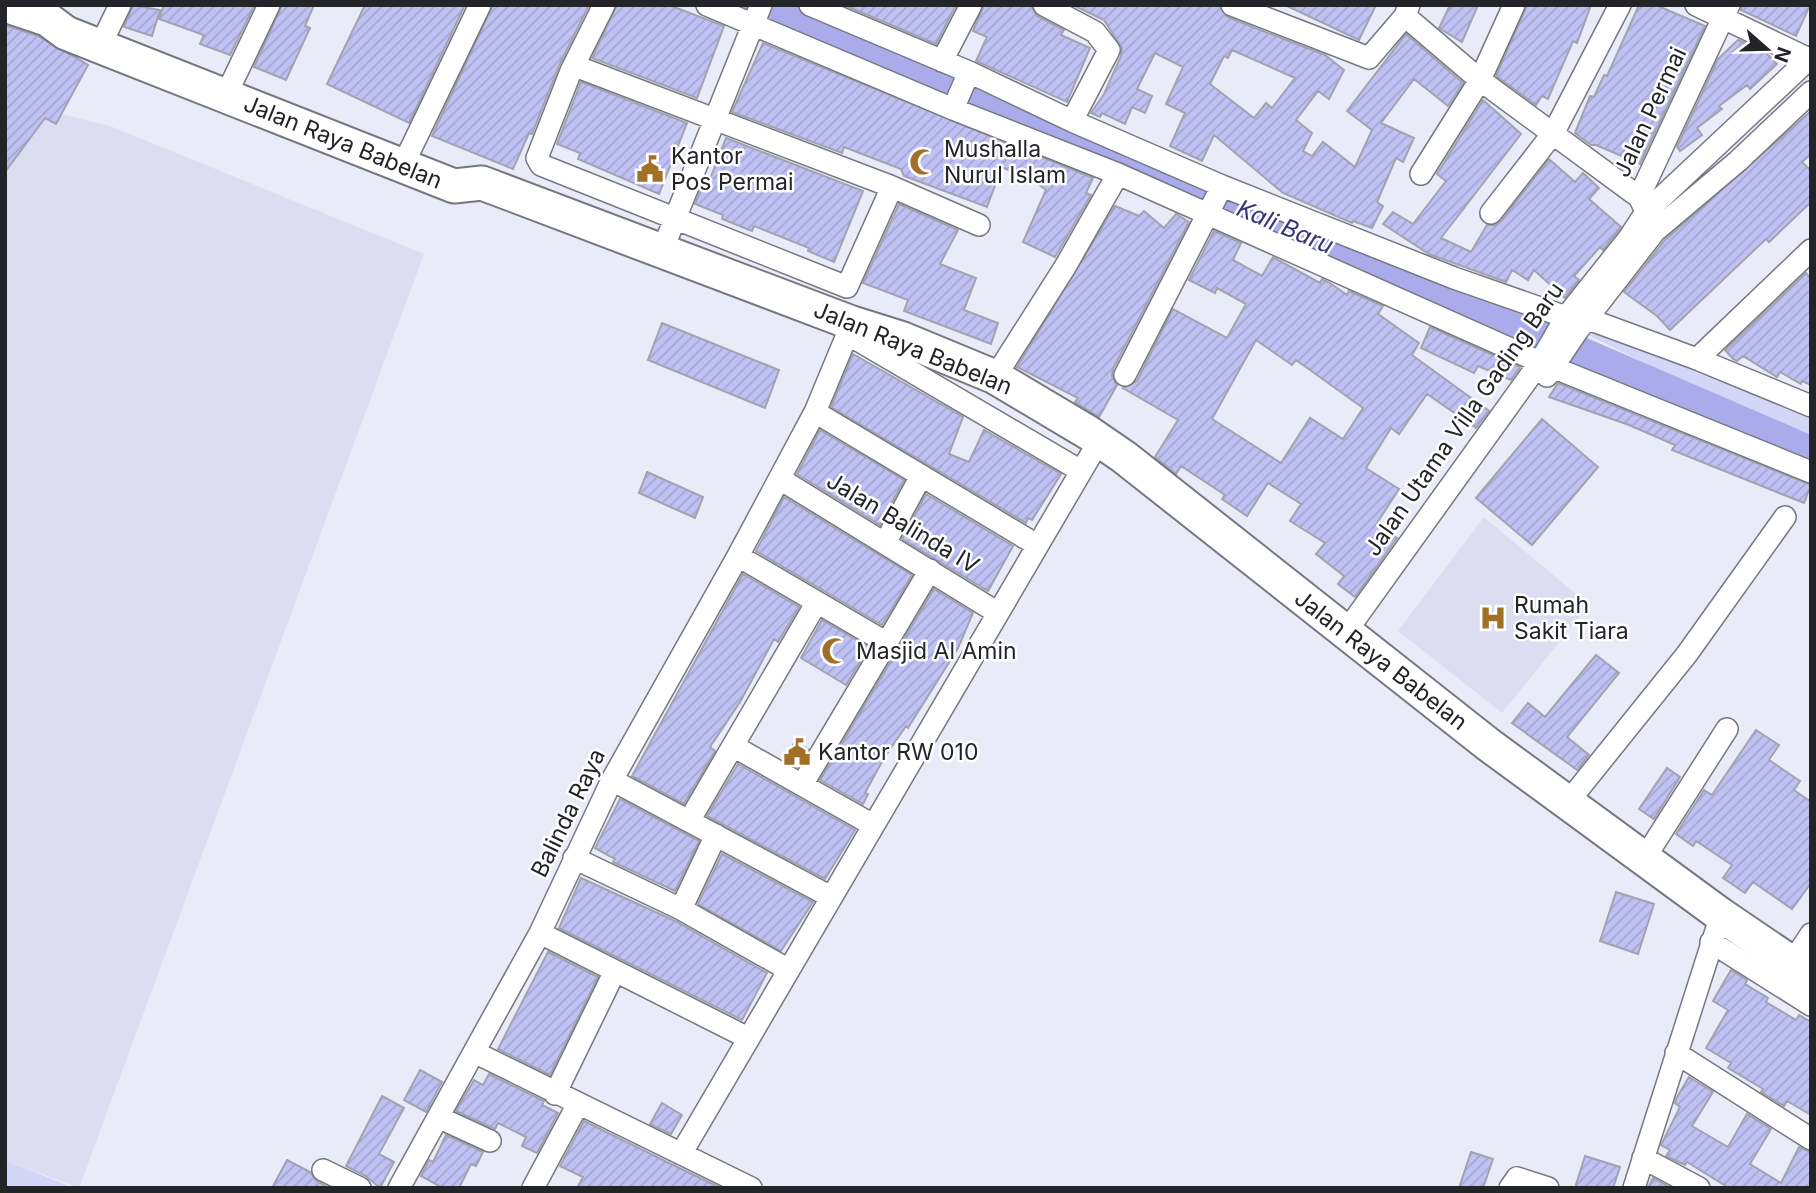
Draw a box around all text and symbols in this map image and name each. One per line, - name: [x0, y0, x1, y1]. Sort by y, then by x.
- north arrow: [1732, 14, 1802, 84]
- street label: Jalan Permai: [1608, 43, 1692, 181]
- text: N: [1769, 44, 1796, 65]
- street label: Jalan Raya Babelan: [240, 89, 446, 195]
- place label: Mushalla Nurul Islam: [944, 135, 1066, 189]
- place label: Kantor Pos Permai: [671, 142, 794, 196]
- mosque icon: Mushalla Nurul Islam: [908, 147, 938, 177]
- public building icon: Kantor Pos Permai: [635, 154, 665, 184]
- water label: Kali Baru: [1233, 193, 1338, 260]
- street label: Jalan Utama Villa Gading Baru: [1359, 277, 1569, 561]
- street label: Jalan Raya Babelan: [810, 295, 1016, 401]
- street label: Jalan Balinda IV: [822, 467, 984, 580]
- street label: Jalan Raya Babelan: [1289, 584, 1473, 736]
- place label: Rumah Sakit Tiara: [1514, 591, 1629, 645]
- hospital icon: Rumah Sakit Tiara: [1478, 603, 1508, 633]
- mosque icon: Masjid Al Amin: [820, 636, 850, 666]
- place label: Masjid Al Amin: [856, 637, 1017, 665]
- public building icon: Kantor RW 010: [782, 737, 812, 767]
- place label: Kantor RW 010: [818, 738, 978, 766]
- street label: Balinda Raya: [525, 744, 611, 882]

